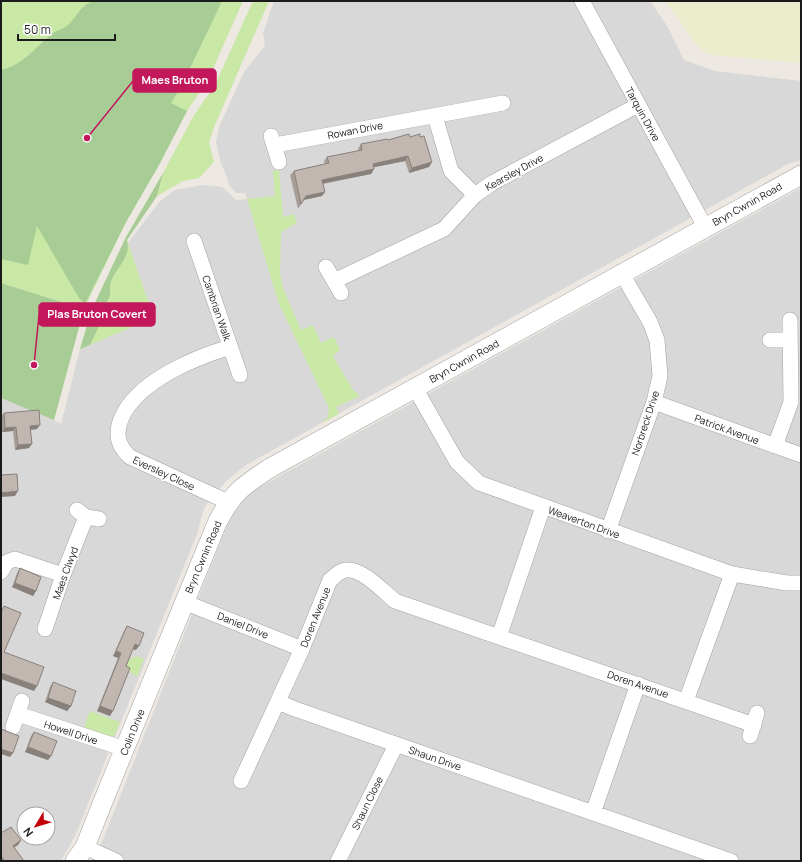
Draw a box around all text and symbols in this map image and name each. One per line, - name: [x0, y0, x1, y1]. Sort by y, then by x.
- scale bar: [18, 16, 115, 42]
- text: 50 m: [24, 21, 51, 38]
- callout: Maes Bruton: [133, 69, 216, 92]
- text: Maes Bruton: [142, 72, 209, 87]
- street label: Tarquin Drive: [622, 84, 664, 144]
- street label: Rowan Drive: [326, 118, 384, 142]
- street label: Kearsley Drive: [483, 150, 546, 194]
- street label: Bryn Cwnin Road: [710, 179, 784, 229]
- street label: Cambrian Walk: [199, 273, 235, 344]
- callout: Plas Bruton Covert: [39, 303, 155, 326]
- text: Plas Bruton Covert: [47, 306, 147, 321]
- street label: Bryn Cwnin Road: [427, 336, 501, 386]
- street label: Norbreck Drive: [628, 389, 662, 457]
- street label: Patrick Avenue: [693, 411, 762, 447]
- street label: Eversley Close: [131, 453, 197, 494]
- street label: Weaverton Drive: [546, 503, 622, 541]
- street label: Bryn Cwnin Road: [181, 518, 225, 595]
- street label: Maes Clwyd: [49, 545, 81, 601]
- street label: Doren Avenue: [297, 585, 334, 649]
- street label: Daniel Drive: [215, 608, 271, 642]
- street label: Doren Avenue: [605, 667, 671, 701]
- street label: Colin Drive: [116, 706, 148, 757]
- street label: Howell Drive: [42, 717, 100, 747]
- street label: Shaun Drive: [407, 742, 463, 774]
- street label: Shaun Close: [348, 774, 386, 832]
- north arrow: [16, 806, 56, 846]
- text: N: [19, 825, 36, 840]

